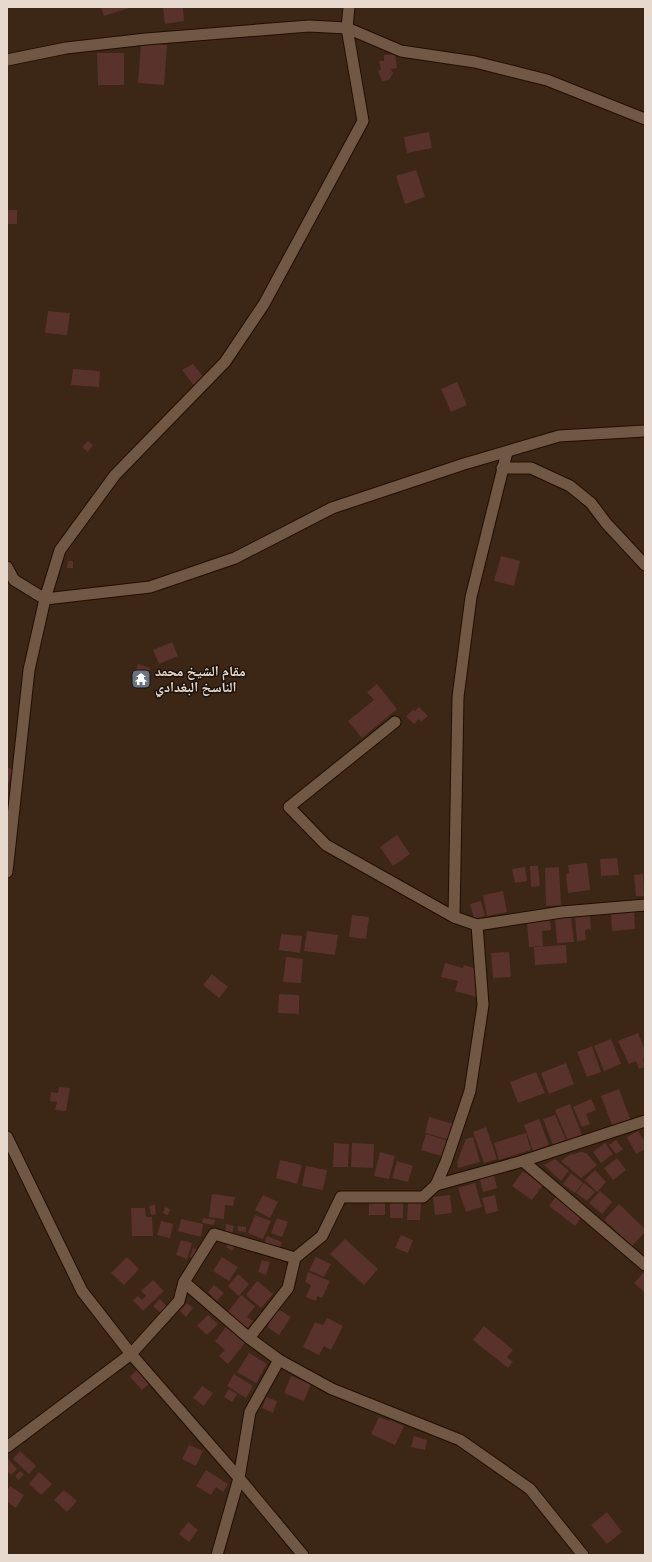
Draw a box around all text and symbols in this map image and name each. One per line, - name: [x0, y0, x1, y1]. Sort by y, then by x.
- place label: مقام الشيخ محمد الناسخ البغدادي: [155, 663, 246, 698]
- temple icon: مقام الشيخ محمد الناسخ البغدادي: [130, 668, 152, 690]

